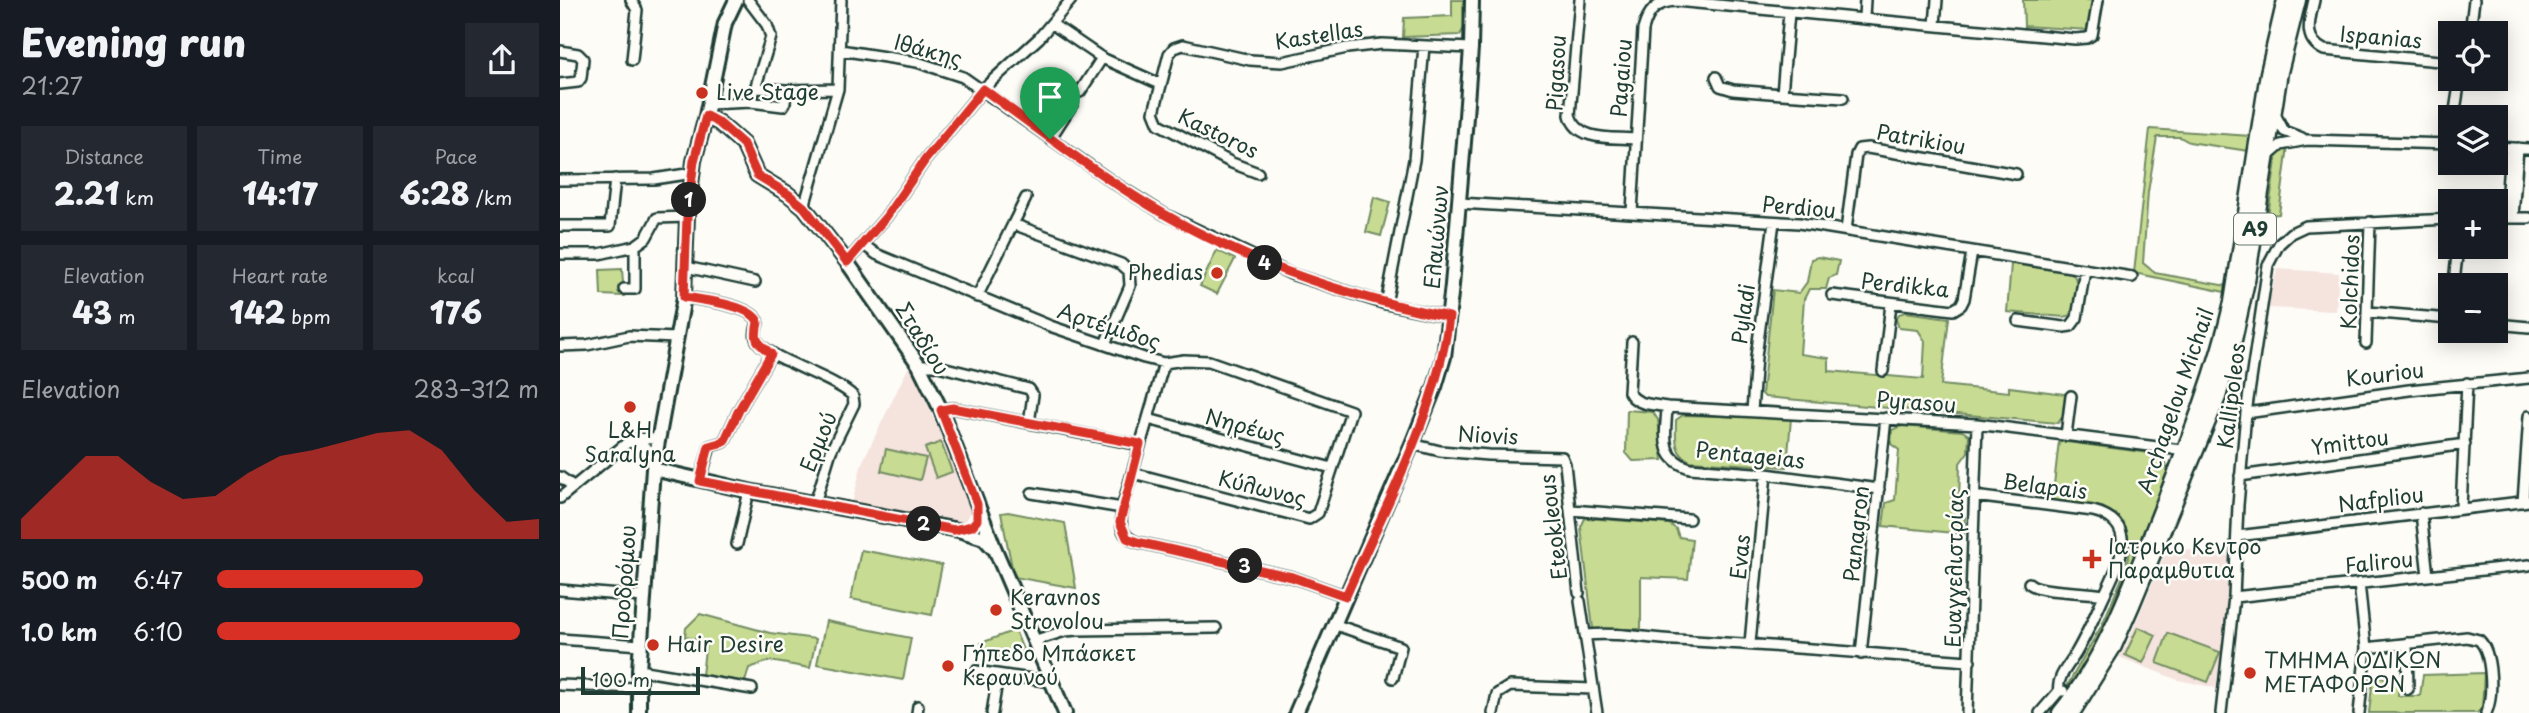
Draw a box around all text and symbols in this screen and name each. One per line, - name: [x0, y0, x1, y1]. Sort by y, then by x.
- street label: Kastellas: [1272, 11, 1365, 57]
- text: Evening run: [21, 13, 246, 70]
- street label: Ispanias: [2339, 16, 2424, 56]
- map controls: [2438, 21, 2508, 343]
- button: locate: [2438, 21, 2508, 91]
- button: share: [465, 23, 539, 97]
- street label: Ιθάκης: [891, 25, 966, 74]
- street label: Pigasou: [1537, 34, 1573, 112]
- street label: Pagaiou: [1601, 37, 1639, 118]
- pin: [1020, 67, 1080, 139]
- text: 21:27: [21, 68, 83, 103]
- place label: Live Stage: [716, 75, 819, 107]
- icon: arrive: [1031, 78, 1069, 116]
- marker: Live Stage: [694, 85, 710, 101]
- street label: Kastoros: [1173, 99, 1265, 165]
- button: layers: [2438, 105, 2508, 175]
- street label: Patrikiou: [1874, 114, 1968, 162]
- text: Distance: [64, 142, 144, 170]
- text: Time: [258, 142, 302, 170]
- text: Pace: [435, 142, 477, 170]
- text: 2.21: [54, 170, 119, 215]
- text: 14:17: [242, 170, 318, 215]
- text: 6:28: [400, 170, 470, 215]
- pin: 1: [671, 182, 706, 218]
- text: km: [119, 183, 154, 211]
- text: /km: [470, 183, 512, 211]
- street label: Ελαιώνων: [1415, 183, 1456, 290]
- text: 1: [684, 185, 693, 213]
- street label: Perdiou: [1761, 187, 1837, 225]
- button: +: [2438, 189, 2508, 259]
- road number: A9: [2234, 214, 2276, 244]
- street label: Kolchidos: [2331, 234, 2367, 330]
- pin: 4: [1248, 246, 1282, 280]
- text: 4: [1258, 248, 1271, 276]
- place label: Phedias: [1128, 255, 1203, 287]
- text: Elevation: [63, 261, 145, 289]
- text: Heart rate: [232, 261, 328, 289]
- text: kcal: [437, 261, 475, 289]
- street label: Perdikka: [1860, 263, 1951, 305]
- marker: Phedias: [1209, 265, 1225, 281]
- button: −: [2438, 273, 2508, 343]
- street label: Pyladi: [1722, 281, 1762, 346]
- text: 43: [72, 289, 112, 334]
- text: 142: [229, 289, 285, 334]
- text: 176: [430, 289, 482, 334]
- street label: Αρτέμιδος: [1054, 293, 1165, 357]
- street label: Σταδίου: [889, 295, 959, 381]
- text: m: [112, 302, 136, 330]
- text: bpm: [285, 302, 331, 330]
- street label: Archagelou Michail: [2127, 303, 2221, 498]
- street label: Kallipoleos: [2208, 341, 2252, 451]
- street label: Kouriou: [2344, 352, 2426, 394]
- text: Elevation: [21, 371, 120, 406]
- text: 283–312 m: [414, 371, 539, 406]
- street label: Pyrasou: [1875, 382, 1957, 420]
- marker: L&H Saralyna: [622, 399, 638, 415]
- street label: Νηρέως: [1202, 399, 1289, 451]
- street label: Ερμού: [791, 406, 844, 476]
- place label: L&H Saralyna: [584, 413, 676, 469]
- street label: Niovis: [1457, 416, 1519, 452]
- street label: Ymittou: [2309, 420, 2391, 462]
- street label: Pentageias: [1694, 432, 1807, 476]
- street label: Κύλωνος: [1215, 461, 1310, 513]
- street label: Belapais: [2001, 464, 2089, 506]
- street label: Eteokleous: [1530, 473, 1574, 582]
- street label: Nafpliou: [2336, 477, 2425, 519]
- street label: Panagron: [1834, 484, 1876, 584]
- street label: Ευαγγελιστρίας: [1936, 488, 1970, 648]
- pin: 2: [906, 506, 942, 542]
- text: 2: [917, 509, 930, 537]
- street label: Προδρόμου: [603, 524, 643, 640]
- place label: Ιατρικο Κεντρο Παραμθυτια: [2108, 529, 2261, 585]
- street label: Evas: [1721, 533, 1757, 581]
- street label: Falirou: [2343, 541, 2415, 581]
- pin: 3: [1228, 548, 1262, 584]
- marker: Ιατρικο Κεντρο Παραμθυτια: [2082, 549, 2102, 569]
- text: 3: [1238, 551, 1251, 579]
- text: 500 m: [21, 562, 98, 597]
- text: 6:47: [133, 562, 183, 597]
- place label: Keravnos Strovolou: [1010, 580, 1104, 636]
- marker: Keravnos Strovolou: [988, 602, 1004, 618]
- text: 1.0 km: [21, 614, 98, 649]
- text: 6:10: [133, 614, 183, 649]
- place label: Hair Desire: [667, 627, 784, 659]
- place label: Γήπεδο Μπάσκετ Κεραυνού: [962, 636, 1136, 692]
- marker: Hair Desire: [645, 637, 661, 653]
- place label: ΤΜΗΜΑ ΟΔΙΚΩΝ ΜΕΤΑΦΟΡΩΝ: [2264, 643, 2441, 699]
- marker: Γήπεδο Μπάσκετ Κεραυνού: [940, 658, 956, 674]
- scale bar: [581, 664, 700, 696]
- text: 100 m: [592, 665, 650, 693]
- marker: ΤΜΗΜΑ ΟΔΙΚΩΝ ΜΕΤΑΦΟΡΩΝ: [2242, 665, 2258, 681]

